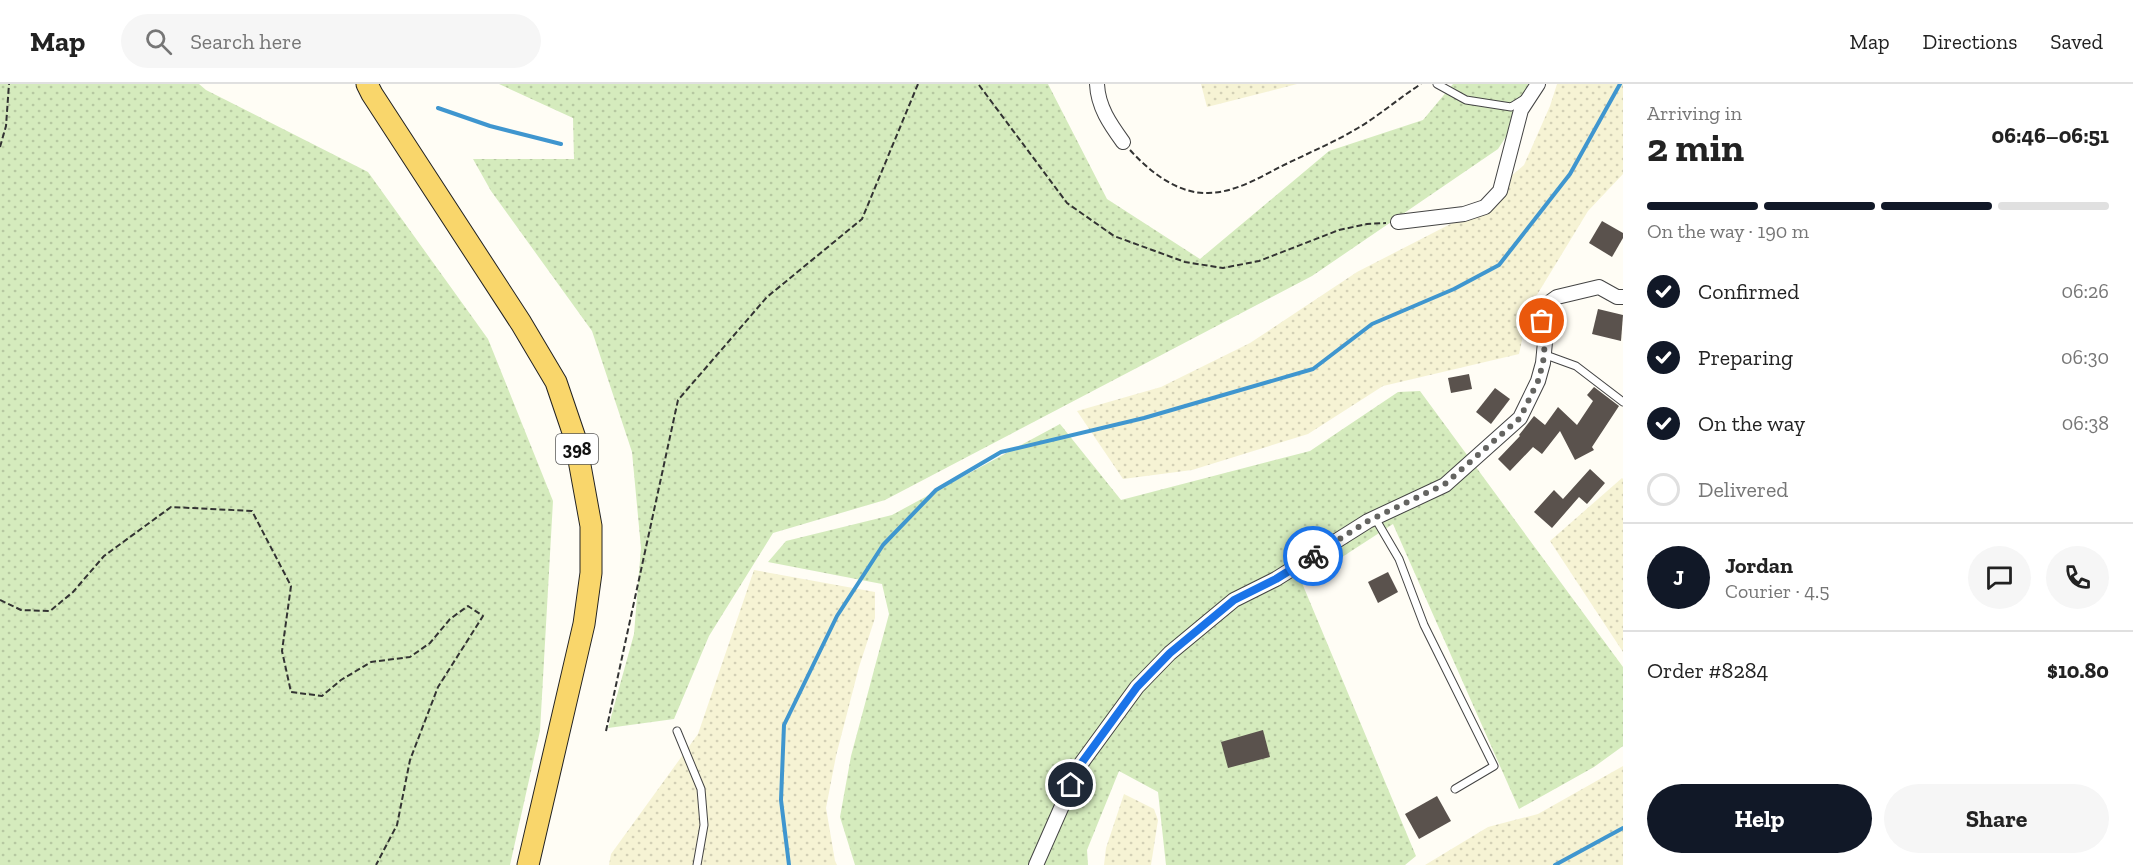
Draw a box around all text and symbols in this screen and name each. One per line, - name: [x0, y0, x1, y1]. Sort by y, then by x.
- search box: [121, 14, 541, 68]
- text: Map: [30, 25, 85, 58]
- icon: search: [142, 25, 175, 58]
- text: Search here: [190, 28, 302, 55]
- text: Map: [1850, 29, 1890, 54]
- text: Directions: [1923, 29, 2017, 54]
- text: Saved: [2050, 29, 2103, 54]
- text: Arriving in: [1647, 101, 1742, 125]
- text: 06:46–06:51: [1991, 122, 2109, 149]
- text: 2 min: [1647, 124, 1744, 171]
- text: On the way · 190 m: [1647, 219, 1809, 243]
- icon: check: [1647, 275, 1680, 308]
- text: Confirmed: [1698, 278, 1799, 305]
- text: 06:26: [2061, 279, 2109, 303]
- pin: [1516, 295, 1567, 346]
- icon: bag: [1525, 304, 1558, 337]
- icon: check: [1647, 341, 1680, 374]
- text: Preparing: [1698, 344, 1793, 371]
- text: 06:30: [2061, 345, 2109, 369]
- icon: check: [1647, 407, 1680, 440]
- text: On the way: [1698, 410, 1805, 437]
- text: 06:38: [2062, 411, 2109, 435]
- road number: 398: [556, 434, 598, 464]
- text: Delivered: [1698, 476, 1788, 503]
- courier: [1283, 526, 1343, 586]
- icon: bike: [1297, 540, 1330, 573]
- button: chat: [1968, 546, 2031, 609]
- button: phone: [2046, 546, 2109, 609]
- text: Jordan: [1725, 552, 1793, 579]
- text: J: [1673, 564, 1684, 591]
- text: Courier · 4.5: [1725, 579, 1830, 603]
- text: Order #8284: [1647, 657, 1768, 684]
- text: $10.80: [2047, 657, 2109, 684]
- pin: [1045, 759, 1096, 810]
- icon: home: [1054, 768, 1087, 801]
- button: Help: [1647, 784, 1872, 853]
- button: Share: [1884, 784, 2109, 853]

